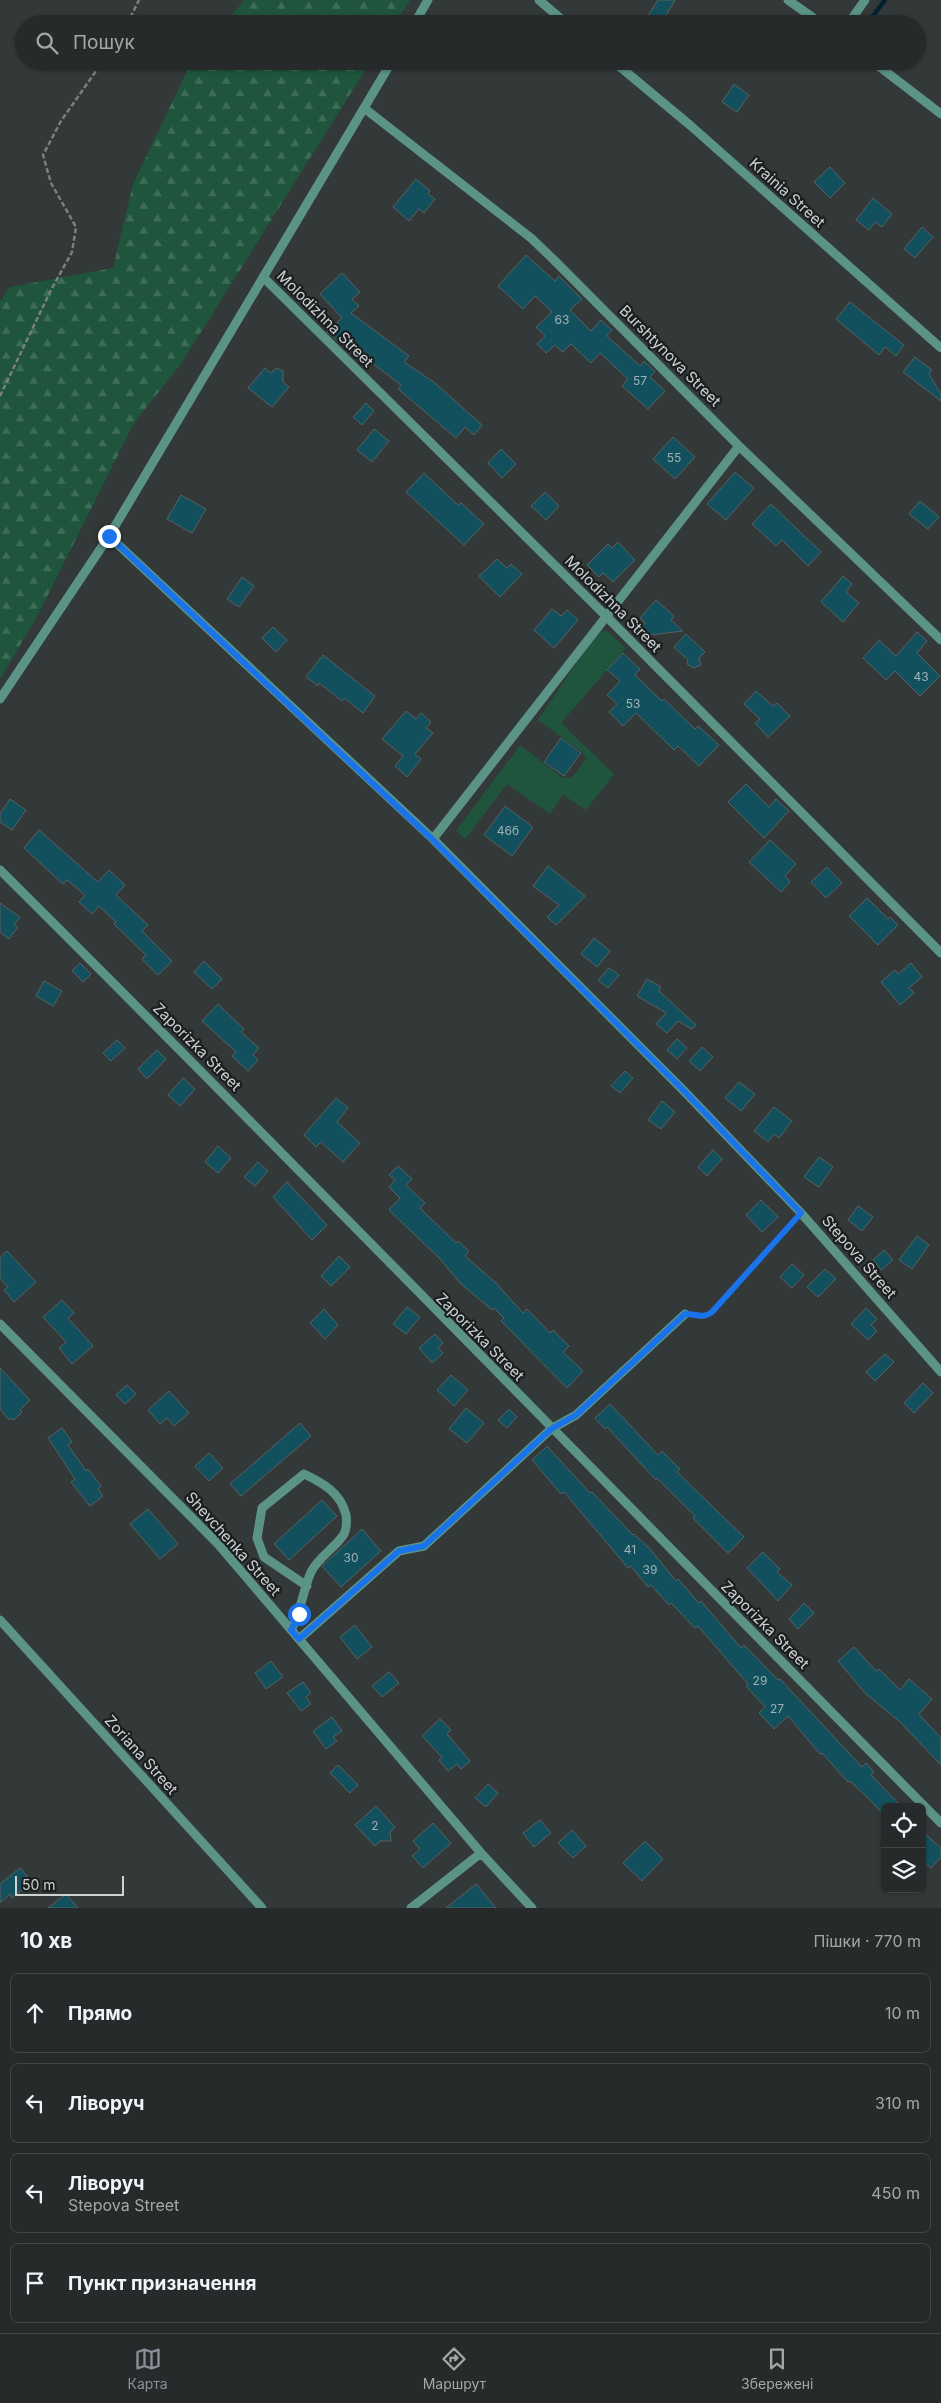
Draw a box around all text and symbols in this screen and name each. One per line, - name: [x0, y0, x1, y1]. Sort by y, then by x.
- search box: [15, 15, 926, 70]
- icon: search: [33, 29, 61, 57]
- text: Пошук: [73, 31, 135, 54]
- street label: Krainia Street: [746, 154, 829, 232]
- street label: Molodizhna Street: [273, 266, 378, 371]
- street label: Burshtynova Street: [616, 301, 725, 410]
- house number: 63: [555, 312, 569, 327]
- house number: 57: [633, 373, 647, 388]
- house number: 55: [667, 450, 681, 465]
- route end: [98, 525, 121, 548]
- street label: Molodizhna Street: [561, 551, 666, 656]
- house number: 43: [913, 669, 929, 684]
- house number: 53: [626, 696, 640, 711]
- house number: 46б: [497, 823, 519, 838]
- street label: Zaporizka Street: [149, 999, 246, 1095]
- street label: Stepova Street: [818, 1211, 901, 1302]
- street label: Zaporizka Street: [432, 1289, 529, 1385]
- street label: Shevchenka Street: [182, 1488, 285, 1600]
- house number: 41: [624, 1542, 636, 1557]
- house number: 30: [344, 1550, 358, 1565]
- house number: 39: [643, 1562, 657, 1577]
- street label: Zaporizka Street: [717, 1577, 814, 1673]
- route start: [288, 1603, 311, 1626]
- house number: 29: [753, 1673, 767, 1688]
- house number: 27: [770, 1701, 784, 1716]
- street label: Zoriana Street: [101, 1711, 182, 1798]
- map controls: [881, 1803, 926, 1893]
- button: locate: [881, 1803, 926, 1848]
- house number: 2: [371, 1818, 379, 1833]
- button: layers: [881, 1848, 926, 1893]
- scale bar: [15, 1873, 124, 1896]
- text: 50 m: [22, 1876, 56, 1893]
- text: 10 хв: [20, 1928, 72, 1953]
- text: Пішки · 770 m: [814, 1931, 921, 1951]
- icon: ahead: [21, 1999, 49, 2027]
- text: Прямо: [68, 2002, 132, 2025]
- text: 10 m: [885, 2003, 920, 2023]
- icon: left: [21, 2089, 49, 2117]
- text: Ліворуч: [68, 2092, 144, 2115]
- text: 310 m: [875, 2093, 920, 2113]
- text: Ліворуч: [68, 2172, 144, 2195]
- icon: left: [21, 2179, 49, 2207]
- text: 450 m: [871, 2183, 920, 2203]
- text: Stepova Street: [68, 2195, 179, 2215]
- icon: arrive: [21, 2269, 49, 2297]
- text: Пункт призначення: [68, 2272, 256, 2295]
- tab: Карта: [127, 2345, 168, 2392]
- tab: Маршрут: [423, 2345, 486, 2392]
- tab: Збережені: [741, 2345, 814, 2392]

